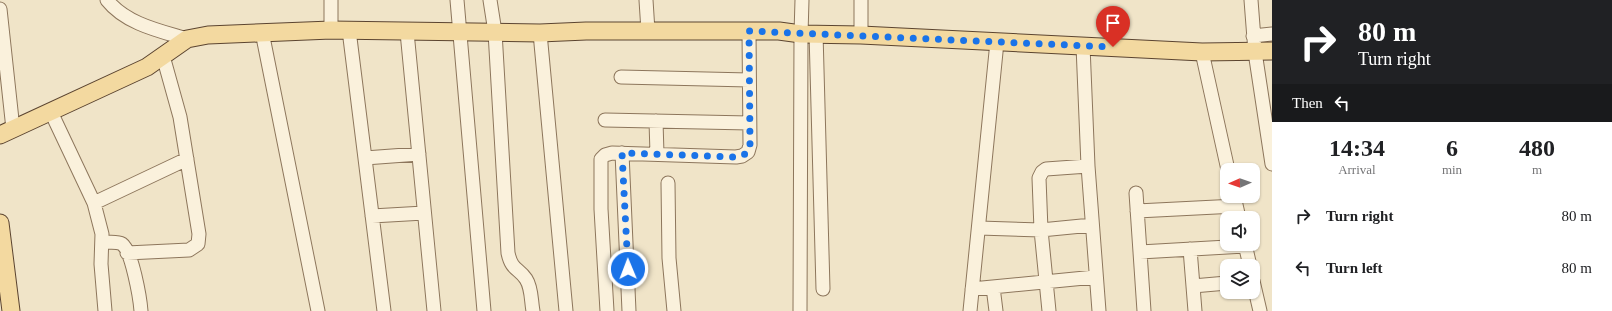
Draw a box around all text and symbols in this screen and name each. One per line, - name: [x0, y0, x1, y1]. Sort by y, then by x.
- pin: [1096, 6, 1130, 47]
- icon: arrive: [1102, 12, 1124, 34]
- icon: right: [1292, 16, 1344, 68]
- text: 80 m: [1358, 16, 1416, 47]
- text: Turn right: [1358, 49, 1431, 69]
- icon: left: [1331, 92, 1353, 114]
- text: Then: [1292, 95, 1323, 111]
- text: 14:34: [1329, 135, 1385, 161]
- text: 6: [1446, 135, 1458, 161]
- text: 480: [1519, 135, 1555, 161]
- text: Arrival: [1338, 162, 1376, 177]
- text: min: [1442, 162, 1462, 177]
- text: m: [1532, 162, 1542, 177]
- north arrow: [1220, 163, 1260, 203]
- map controls: [1220, 163, 1260, 299]
- icon: right: [1292, 205, 1314, 227]
- text: Turn right: [1326, 208, 1393, 224]
- text: 80 m: [1562, 208, 1592, 224]
- button: sound: [1220, 211, 1260, 251]
- position arrow: [607, 248, 649, 290]
- icon: left: [1292, 257, 1314, 279]
- button: layers: [1220, 259, 1260, 299]
- text: Turn left: [1326, 260, 1383, 276]
- text: 80 m: [1562, 260, 1592, 276]

